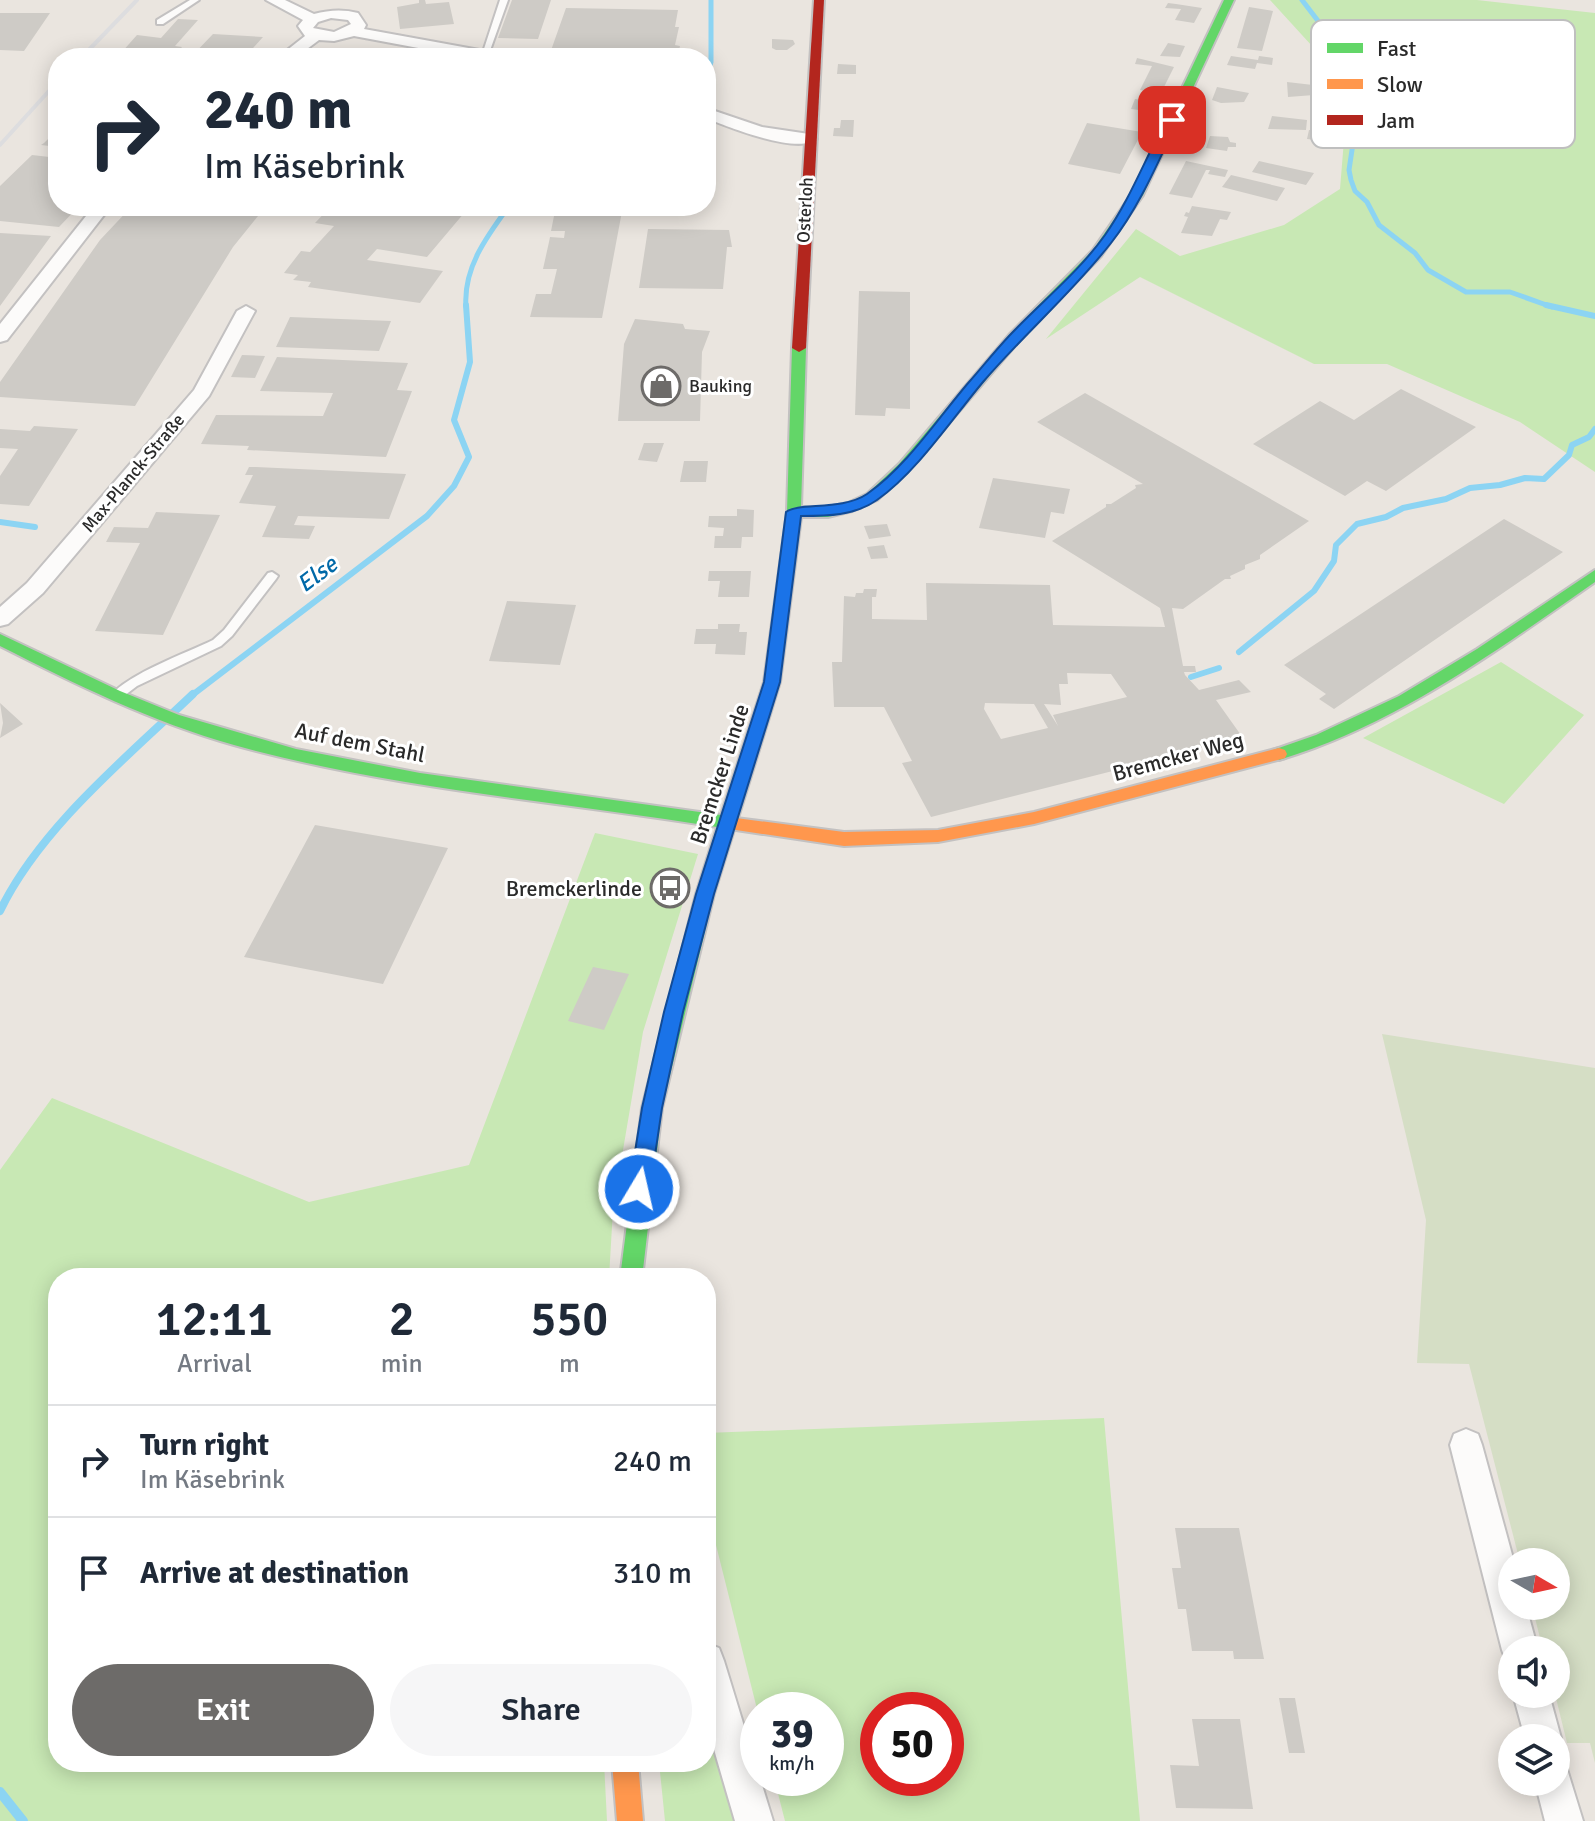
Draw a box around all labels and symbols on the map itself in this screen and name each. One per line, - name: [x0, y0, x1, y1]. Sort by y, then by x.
- legend: [1311, 20, 1575, 148]
- text: Fast: [1377, 35, 1417, 62]
- text: Slow: [1377, 71, 1423, 98]
- pin: [1138, 86, 1206, 154]
- text: Jam: [1377, 107, 1415, 134]
- street label: Osterloh: [792, 177, 818, 243]
- shop icon: Bauking: [640, 365, 682, 407]
- place label: Bauking: [689, 375, 752, 397]
- street label: Max-Planck-Straße: [77, 409, 189, 537]
- water label: Else: [291, 548, 344, 599]
- street label: Bremcker Linde: [684, 701, 755, 848]
- street label: Auf dem Stahl: [293, 717, 427, 768]
- street label: Bremcker Weg: [1110, 726, 1247, 787]
- bus stop icon: Bremckerlinde: [649, 867, 691, 909]
- place label: Bremckerlinde: [506, 875, 642, 902]
- position arrow: [597, 1147, 681, 1231]
- north arrow: [1498, 1548, 1570, 1620]
- speed limit sign: 50: [860, 1692, 964, 1796]

